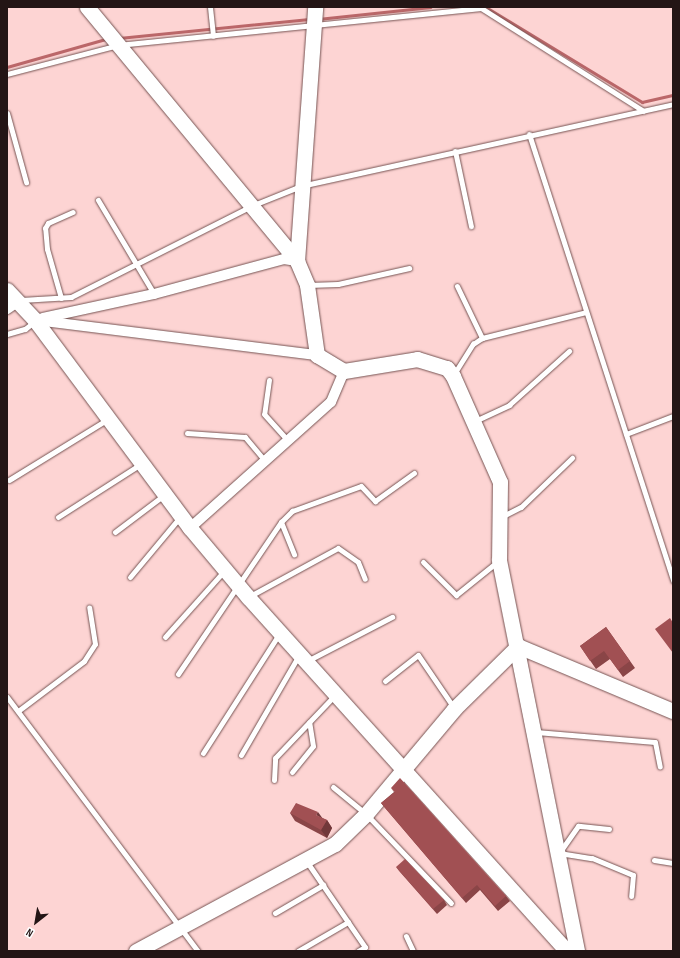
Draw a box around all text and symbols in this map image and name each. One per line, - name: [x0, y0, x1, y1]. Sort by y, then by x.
- north arrow: [16, 902, 56, 942]
- text: N: [24, 926, 35, 940]

